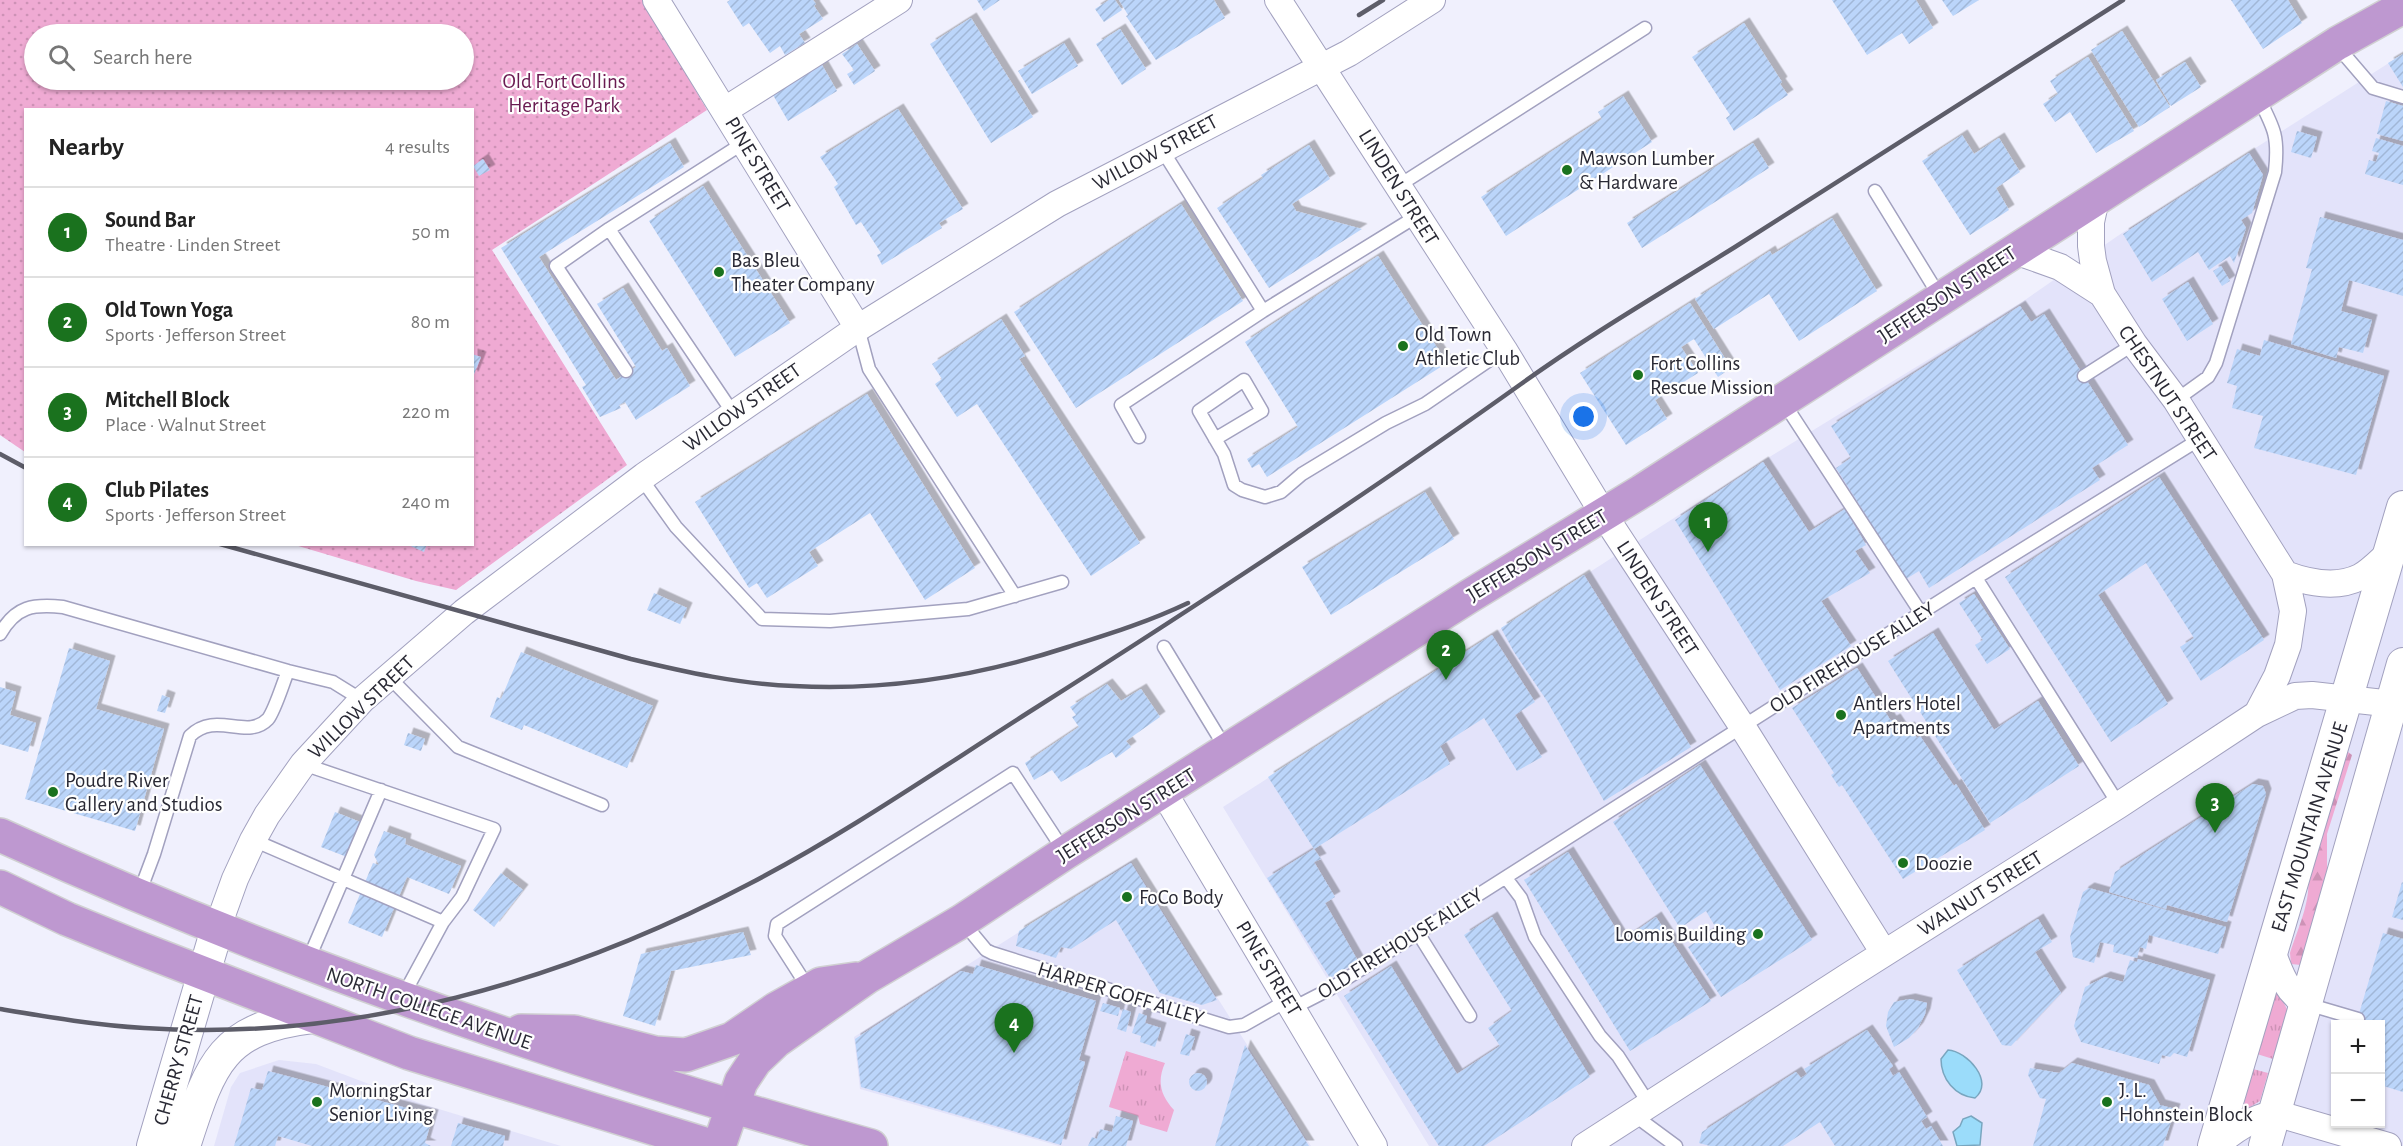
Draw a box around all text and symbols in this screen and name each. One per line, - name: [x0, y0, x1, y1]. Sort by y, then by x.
- search box: [24, 24, 474, 90]
- icon: search: [45, 41, 78, 74]
- text: Search here: [93, 46, 192, 68]
- park label: Old Fort Collins Heritage Park: [502, 71, 626, 116]
- street label: WILLOW STREET: [1089, 111, 1221, 194]
- street label: PINE STREET: [721, 113, 794, 215]
- street label: LINDEN STREET: [1355, 126, 1443, 249]
- text: Nearby: [48, 134, 124, 160]
- text: 4 results: [385, 137, 450, 157]
- place label: Mawson Lumber & Hardware: [1579, 148, 1715, 193]
- marker: Mawson Lumber & Hardware: [1560, 163, 1574, 177]
- text: Sound Bar: [105, 209, 195, 231]
- text: 1: [64, 222, 71, 242]
- text: 50 m: [412, 222, 450, 242]
- text: Theatre · Linden Street: [105, 235, 280, 255]
- street label: JEFFERSON STREET: [1875, 242, 2020, 347]
- place label: Bas Bleu Theater Company: [731, 250, 875, 295]
- marker: Bas Bleu Theater Company: [712, 265, 726, 279]
- text: Old Town Yoga: [105, 299, 233, 321]
- text: 2: [63, 312, 72, 332]
- text: 80 m: [411, 312, 450, 332]
- street label: CHESTNUT STREET: [2115, 322, 2221, 465]
- place label: Old Town Athletic Club: [1415, 324, 1520, 369]
- text: Sports · Jefferson Street: [105, 325, 286, 345]
- marker: Old Town Athletic Club: [1396, 339, 1410, 353]
- place label: Fort Collins Rescue Mission: [1650, 353, 1773, 398]
- street label: WILLOW STREET: [680, 359, 805, 456]
- marker: Fort Collins Rescue Mission: [1631, 368, 1645, 382]
- text: Mitchell Block: [105, 389, 230, 411]
- text: 3: [63, 402, 72, 422]
- text: 220 m: [402, 402, 450, 422]
- your location: [1569, 402, 1598, 431]
- text: Place · Walnut Street: [105, 415, 266, 435]
- text: Club Pilates: [105, 479, 209, 501]
- text: 4: [62, 492, 73, 512]
- text: 240 m: [401, 492, 450, 512]
- pin: 1: [1688, 502, 1728, 552]
- text: Sports · Jefferson Street: [105, 505, 286, 525]
- street label: JEFFERSON STREET: [1463, 505, 1611, 606]
- street label: LINDEN STREET: [1613, 537, 1702, 659]
- street label: OLD FIREHOUSE ALLEY: [1766, 598, 1939, 717]
- pin: 2: [1426, 630, 1466, 680]
- street label: WILLOW STREET: [304, 652, 418, 763]
- place label: Antlers Hotel Apartments: [1853, 693, 1961, 738]
- marker: Antlers Hotel Apartments: [1834, 708, 1848, 722]
- street label: EAST MOUNTAIN AVENUE: [2267, 720, 2351, 935]
- street label: JEFFERSON STREET: [1053, 764, 1200, 867]
- place label: Poudre River Gallery and Studios: [65, 770, 223, 815]
- pin: 3: [2196, 784, 2234, 833]
- marker: Poudre River Gallery and Studios: [46, 785, 60, 799]
- street label: WALNUT STREET: [1914, 847, 2046, 940]
- place label: Doozie: [1915, 853, 1972, 874]
- marker: Doozie: [1896, 856, 1910, 870]
- street label: OLD FIREHOUSE ALLEY: [1314, 884, 1487, 1003]
- place label: FoCo Body: [1139, 887, 1223, 908]
- marker: FoCo Body: [1120, 890, 1134, 904]
- street label: PINE STREET: [1232, 917, 1305, 1019]
- place label: Loomis Building: [1615, 924, 1747, 945]
- marker: Loomis Building: [1751, 927, 1765, 941]
- street label: HARPER GOFF ALLEY: [1035, 958, 1207, 1029]
- street label: NORTH COLLEGE AVENUE: [324, 964, 534, 1053]
- street label: CHERRY STREET: [150, 992, 207, 1128]
- pin: 4: [994, 1004, 1034, 1053]
- map controls: [2331, 1020, 2385, 1128]
- button: +: [2331, 1020, 2385, 1074]
- button: −: [2331, 1074, 2385, 1128]
- place label: MorningStar Senior Living: [329, 1080, 434, 1125]
- place label: J. L. Hohnstein Block: [2119, 1080, 2253, 1125]
- marker: MorningStar Senior Living: [310, 1095, 324, 1109]
- marker: J. L. Hohnstein Block: [2100, 1095, 2114, 1109]

